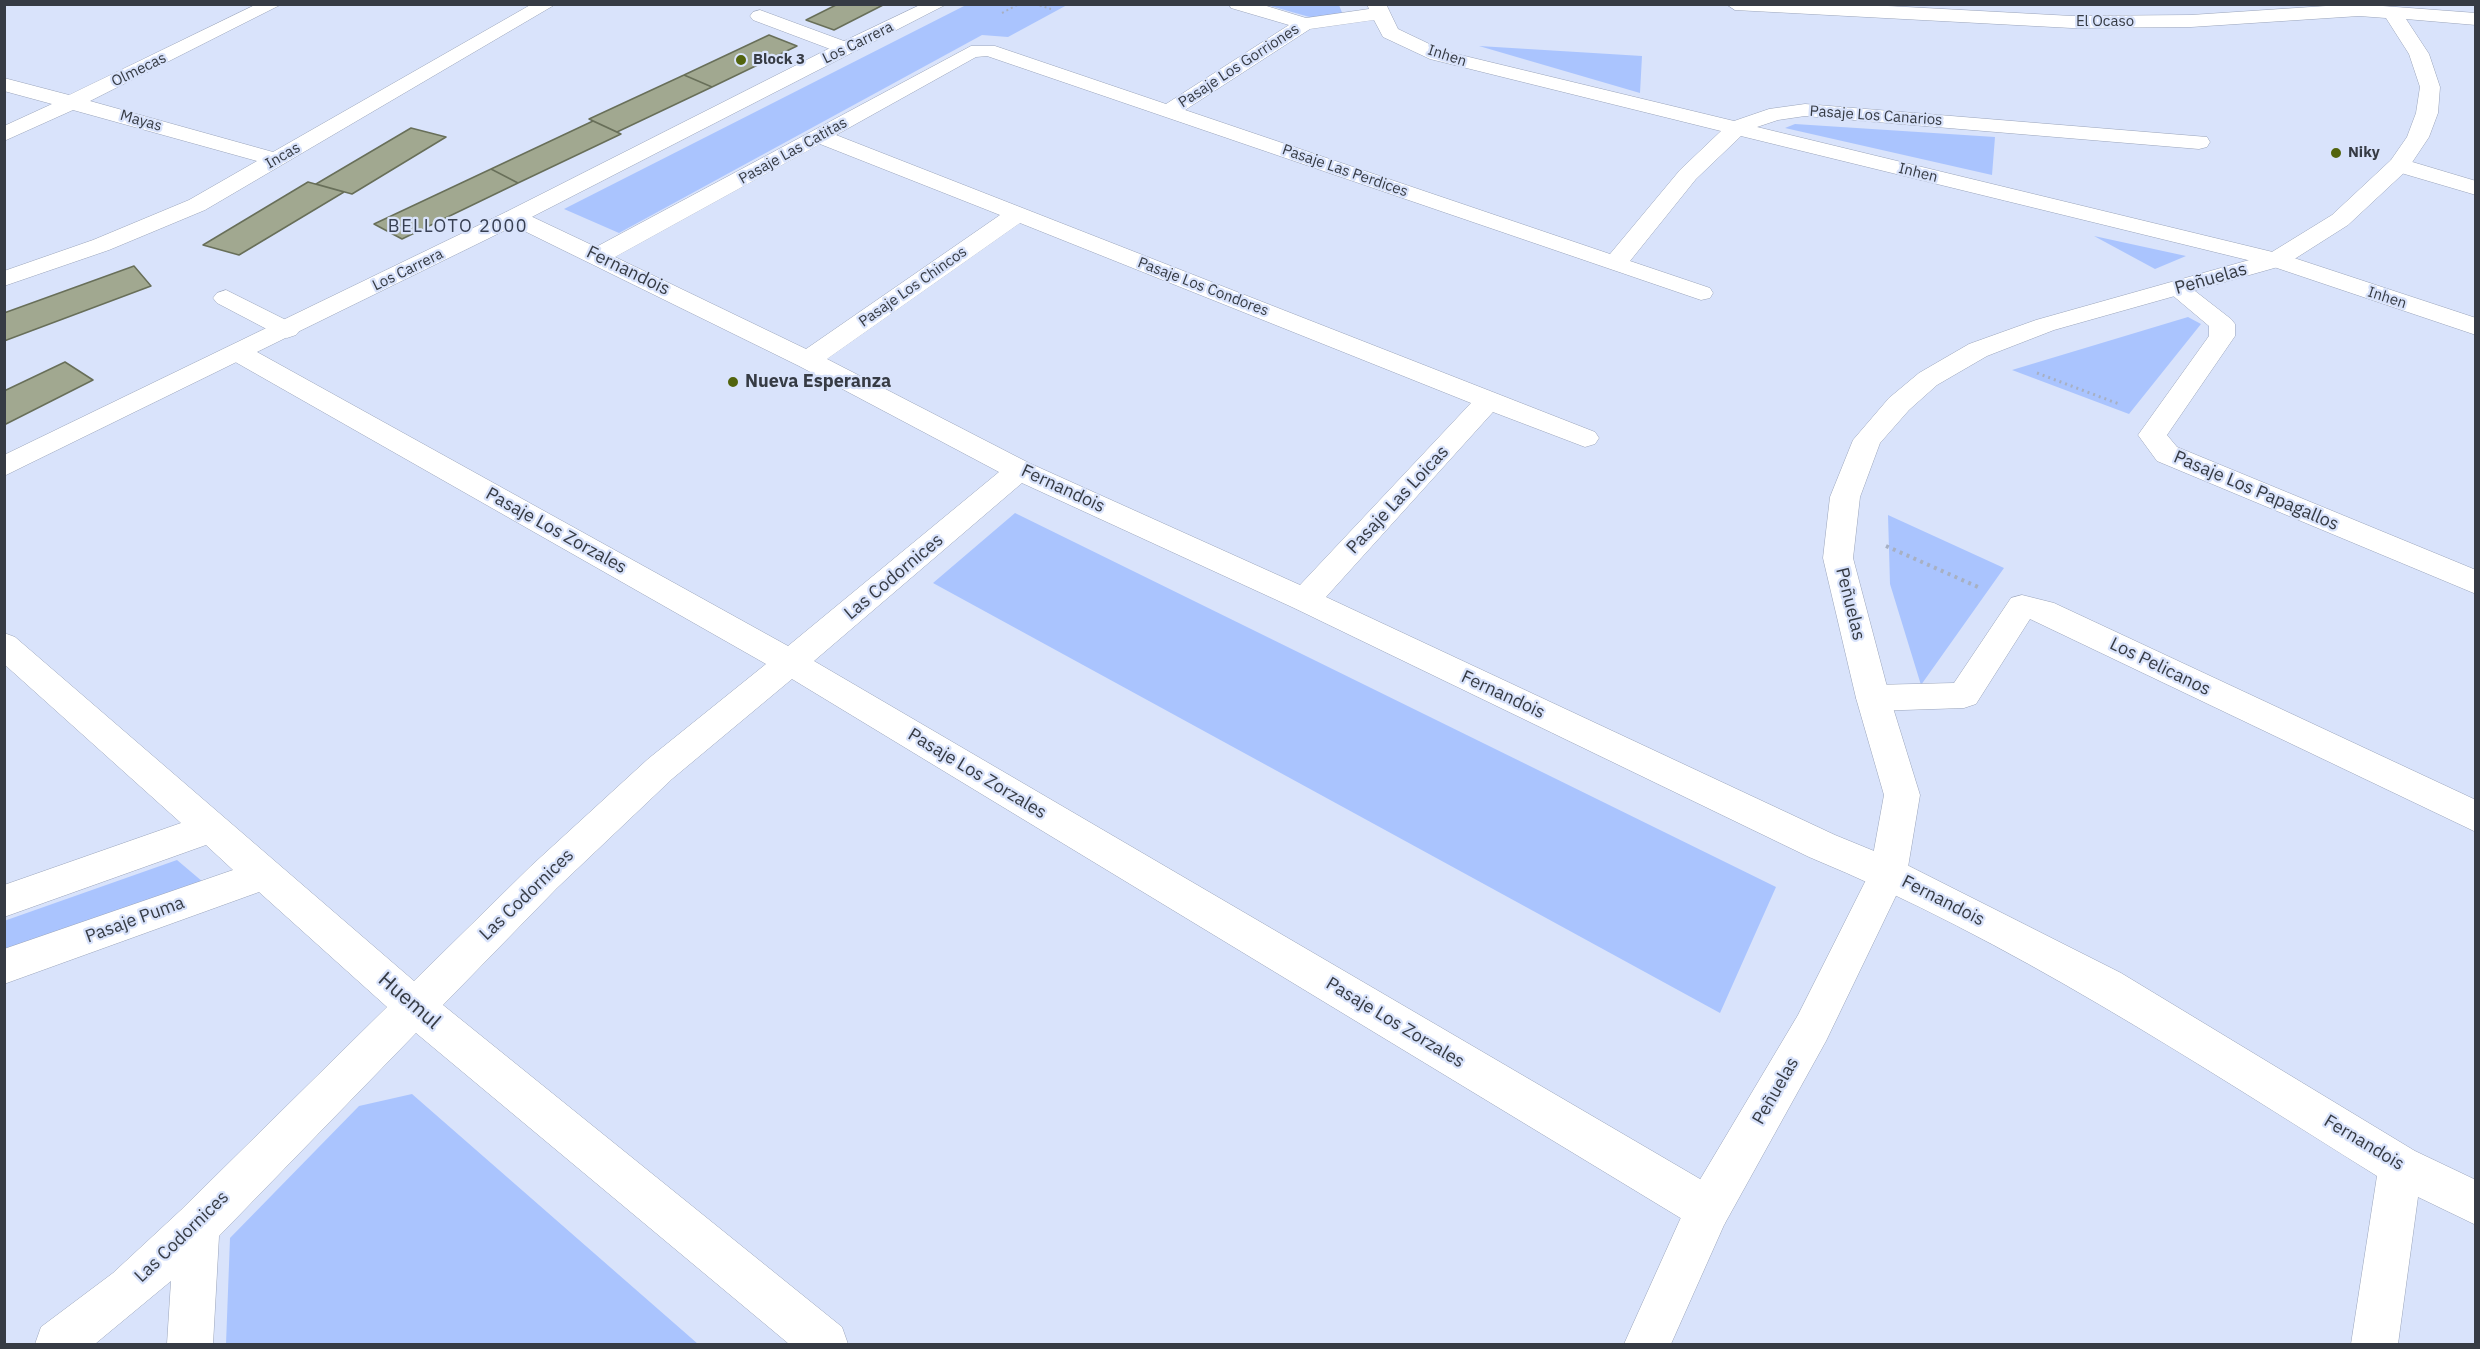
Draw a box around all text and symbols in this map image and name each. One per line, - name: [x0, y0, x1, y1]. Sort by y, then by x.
- street label: El Ocaso: [2076, 13, 2134, 31]
- street label: Los Carrera: [820, 18, 896, 68]
- street label: Pasaje Los Gorriones: [1175, 20, 1303, 112]
- street label: Inhen: [1425, 41, 1469, 71]
- street label: Olmecas: [109, 49, 169, 91]
- place label: Block 3: [753, 51, 805, 69]
- marker: Block 3: [734, 53, 748, 67]
- street label: Pasaje Los Canarios: [1809, 102, 1943, 130]
- street label: Mayas: [118, 106, 164, 136]
- street label: Pasaje Las Catitas: [736, 114, 850, 188]
- street label: Incas: [262, 139, 304, 173]
- street label: Pasaje Las Perdices: [1280, 141, 1410, 201]
- place label: Niky: [2348, 144, 2380, 162]
- marker: Niky: [2329, 146, 2343, 160]
- street label: Inhen: [1897, 159, 1939, 187]
- district label: BELLOTO 2000: [388, 216, 528, 238]
- street label: Fernandois: [583, 242, 673, 300]
- street label: Pasaje Los Chincos: [856, 243, 970, 331]
- street label: Los Carrera: [370, 245, 446, 295]
- street label: Pasaje Los Condores: [1135, 254, 1271, 320]
- street label: Peñuelas: [2172, 258, 2250, 300]
- street label: Inhen: [2365, 283, 2409, 313]
- place label: Nueva Esperanza: [745, 371, 891, 393]
- marker: Nueva Esperanza: [726, 375, 740, 389]
- street label: Pasaje Las Loicas: [1342, 442, 1454, 558]
- street label: Pasaje Los Papagallos: [2170, 446, 2342, 536]
- street label: Fernandois: [1018, 460, 1108, 518]
- street label: Pasaje Los Zorzales: [482, 483, 630, 579]
- street label: Las Codornices: [840, 529, 948, 625]
- street label: Peñuelas: [1831, 565, 1869, 643]
- street label: Los Pelicanos: [2106, 633, 2214, 701]
- street label: Fernandois: [1458, 666, 1548, 724]
- street label: Pasaje Los Zorzales: [904, 724, 1050, 824]
- street label: Las Codornices: [476, 845, 578, 945]
- street label: Fernandois: [1898, 871, 1988, 931]
- street label: Pasaje Puma: [83, 892, 187, 948]
- street label: Huemul: [373, 967, 445, 1035]
- street label: Pasaje Los Zorzales: [1322, 973, 1468, 1073]
- street label: Peñuelas: [1748, 1054, 1804, 1128]
- street label: Fernandois: [2320, 1111, 2408, 1175]
- street label: Las Codornices: [131, 1187, 233, 1287]

